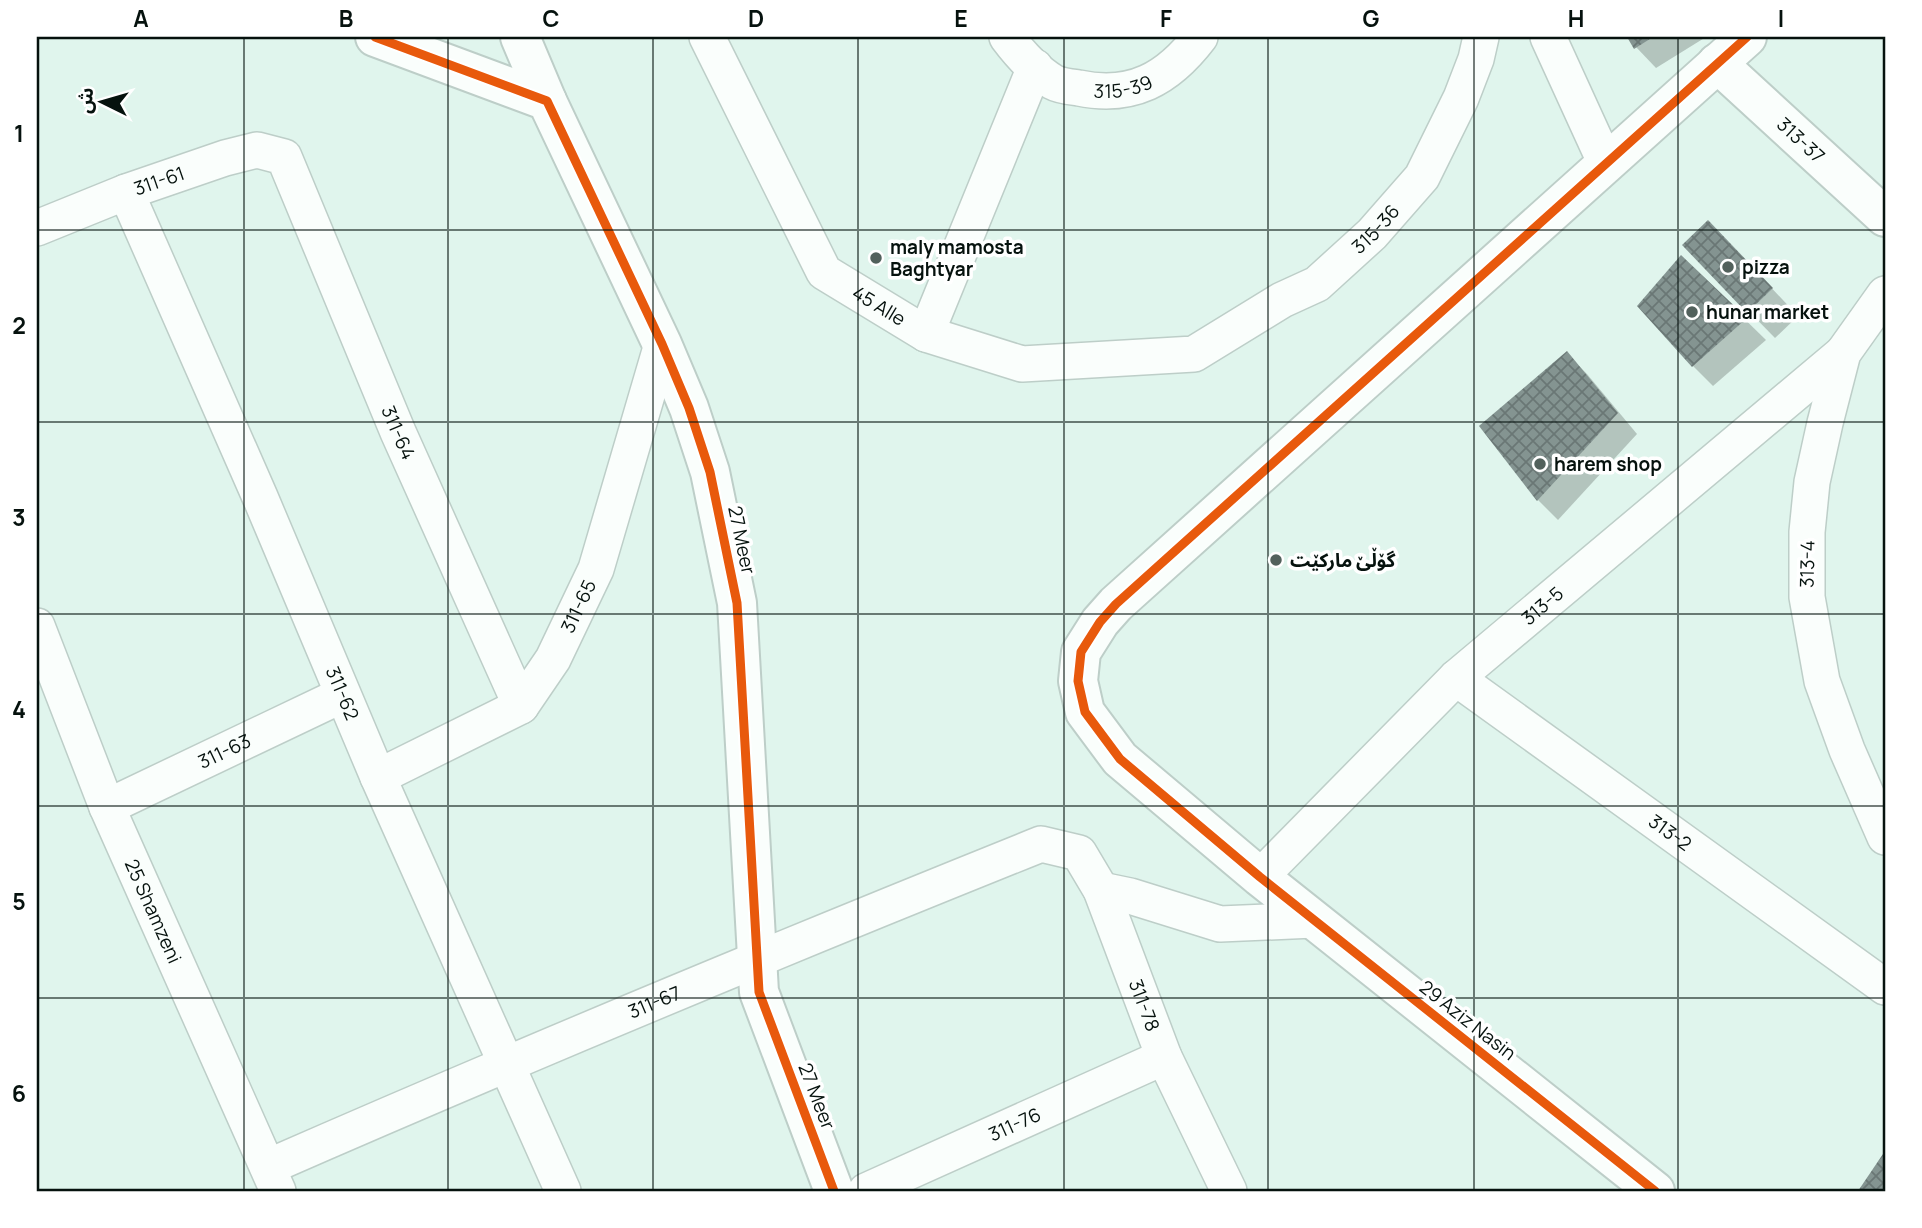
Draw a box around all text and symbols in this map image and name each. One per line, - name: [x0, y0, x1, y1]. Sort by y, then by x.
- text: A: [133, 2, 149, 34]
- text: B: [339, 2, 353, 34]
- text: C: [543, 2, 560, 34]
- text: D: [748, 2, 764, 34]
- text: E: [954, 2, 968, 34]
- text: F: [1160, 2, 1172, 34]
- text: G: [1363, 2, 1380, 34]
- text: H: [1568, 2, 1584, 34]
- text: I: [1778, 2, 1784, 34]
- north arrow: [66, 66, 136, 136]
- street label: 315-39: [1093, 69, 1157, 104]
- text: ش: [71, 86, 99, 115]
- street label: 313-37: [1771, 111, 1831, 169]
- text: 1: [14, 117, 24, 149]
- street label: 311-61: [130, 160, 188, 201]
- street label: 315-36: [1346, 199, 1405, 259]
- place label: maly mamosta Baghtyar: [890, 234, 1024, 282]
- marker: maly mamosta Baghtyar: [868, 250, 884, 266]
- place label: pizza: [1742, 254, 1790, 280]
- marker: pizza: [1720, 259, 1736, 275]
- street label: 45 Alle: [848, 279, 911, 332]
- place label: hunar market: [1706, 299, 1829, 325]
- marker: hunar market: [1684, 304, 1700, 320]
- text: 2: [12, 309, 26, 341]
- street label: 311-64: [375, 402, 422, 464]
- place label: harem shop: [1554, 451, 1662, 477]
- marker: harem shop: [1532, 456, 1548, 472]
- text: 3: [12, 501, 26, 533]
- street label: 27 Meer: [722, 503, 762, 577]
- street label: 313-4: [1794, 540, 1820, 588]
- place label: گۆڵێ مارکێت: [1290, 547, 1396, 573]
- marker: گۆڵێ مارکێت: [1268, 552, 1284, 568]
- street label: 311-65: [554, 575, 602, 637]
- street label: 313-5: [1516, 580, 1569, 631]
- street label: 311-62: [320, 662, 366, 724]
- text: 4: [12, 693, 26, 725]
- street label: 311-63: [194, 727, 255, 775]
- street label: 313-2: [1643, 808, 1697, 857]
- street label: 25 Shamzeni: [119, 855, 188, 967]
- text: 5: [12, 885, 26, 917]
- street label: 29 Aziz Nasin: [1414, 974, 1522, 1066]
- street label: 311-78: [1123, 975, 1166, 1035]
- street label: 311-67: [624, 980, 685, 1025]
- street label: 27 Meer: [792, 1059, 842, 1133]
- text: 6: [12, 1077, 26, 1109]
- street label: 311-76: [984, 1101, 1045, 1147]

